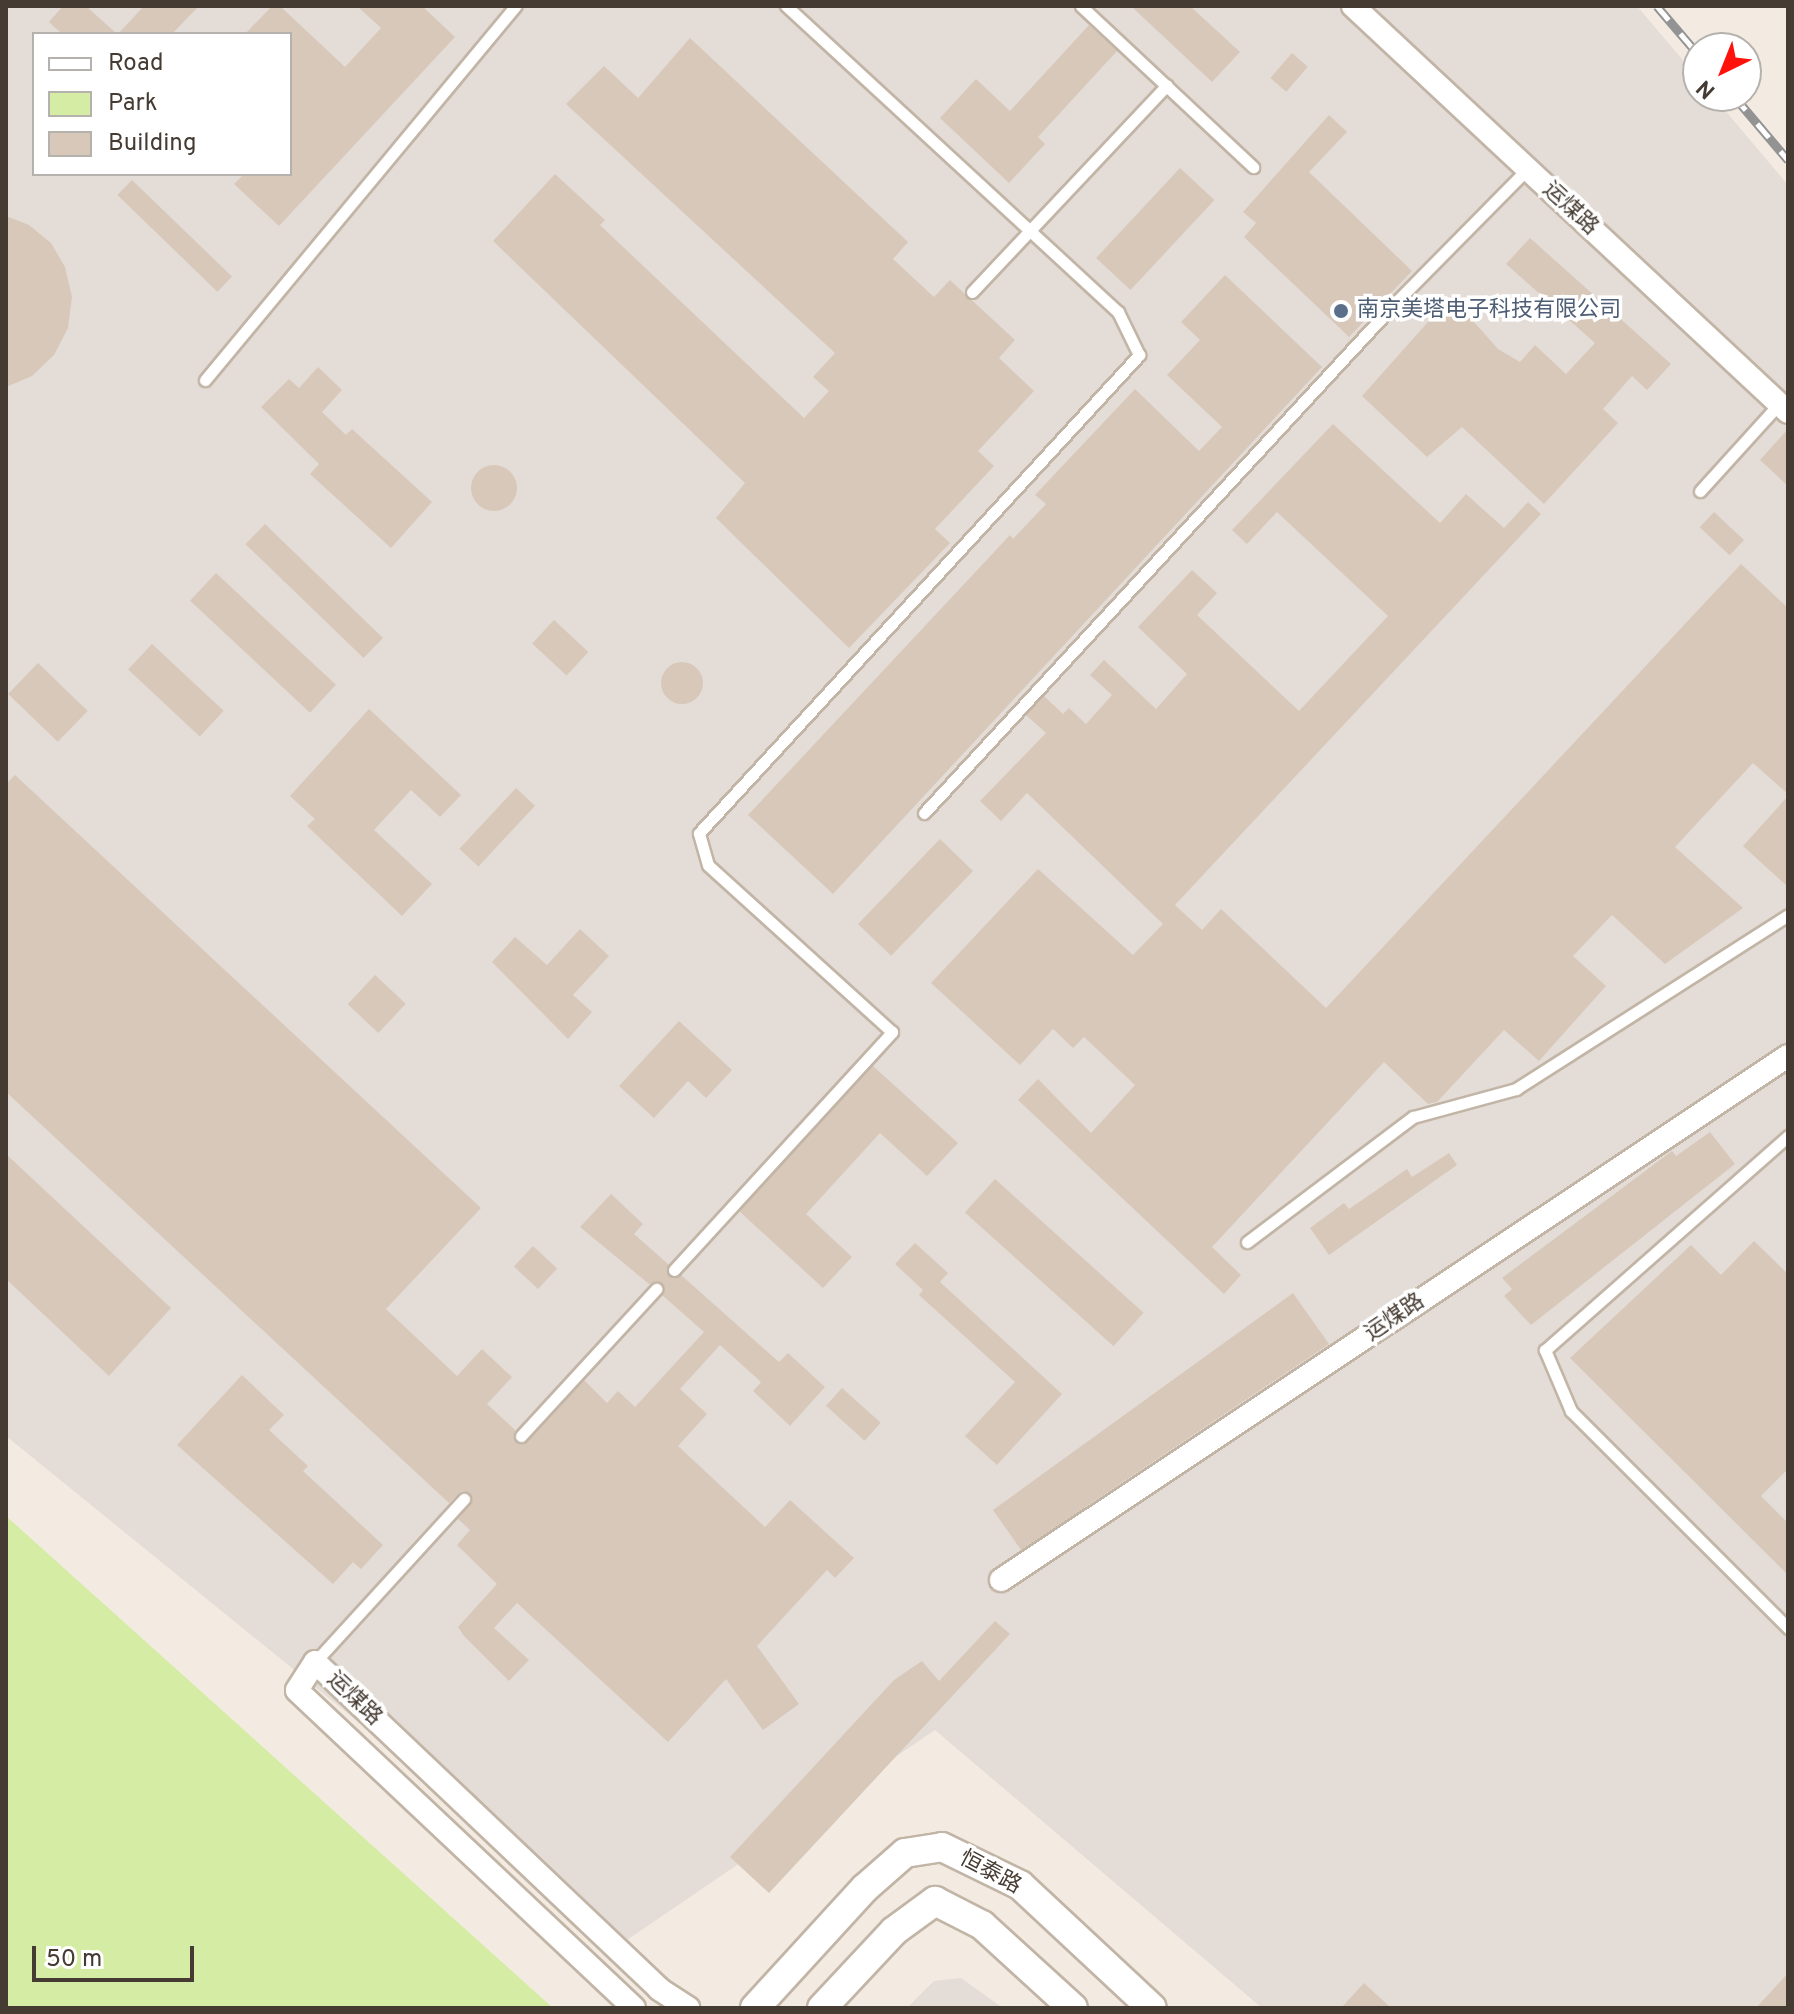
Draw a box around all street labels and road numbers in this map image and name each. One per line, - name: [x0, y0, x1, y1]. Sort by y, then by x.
- street label: 运煤路: [1537, 177, 1603, 241]
- street label: 运煤路: [1360, 1289, 1430, 1347]
- street label: 运煤路: [321, 1667, 387, 1731]
- street label: 恒泰路: [955, 1846, 1025, 1900]

